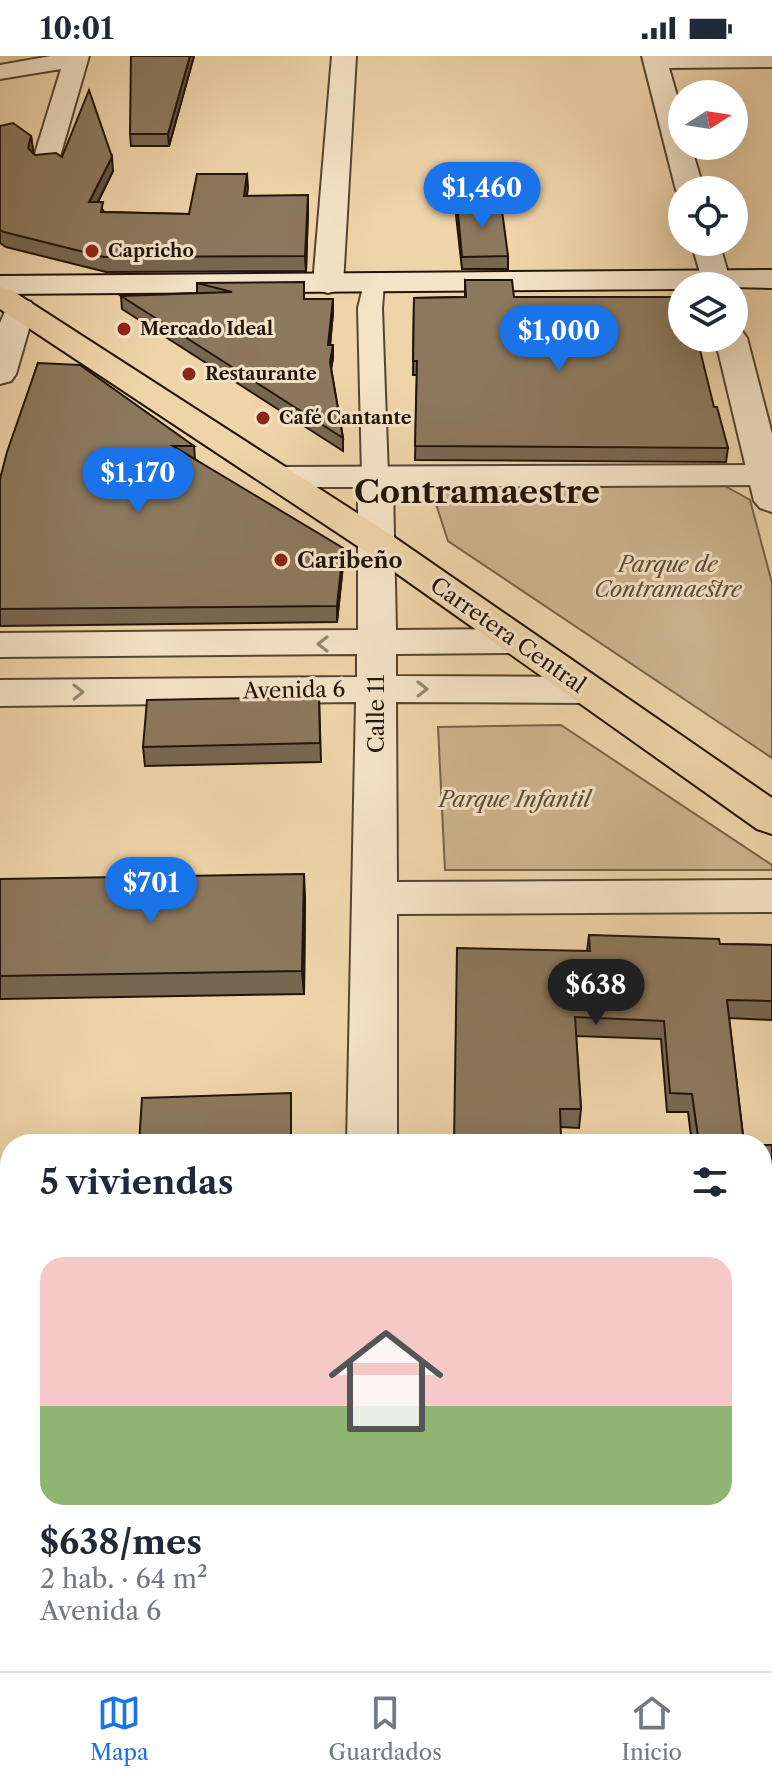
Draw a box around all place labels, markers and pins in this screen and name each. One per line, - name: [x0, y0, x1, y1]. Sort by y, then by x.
- pin: $1,460: [417, 162, 547, 230]
- place label: Capricho: [108, 240, 194, 262]
- marker: Capricho: [83, 242, 101, 260]
- pin: $1,000: [494, 305, 624, 373]
- place label: Mercado Ideal: [140, 318, 273, 340]
- marker: Mercado Ideal: [115, 320, 133, 338]
- place label: Restaurante: [205, 363, 317, 385]
- marker: Restaurante: [180, 365, 198, 383]
- place label: Café Cantante: [279, 407, 412, 429]
- marker: Café Cantante: [254, 409, 272, 427]
- pin: $1,170: [73, 447, 203, 515]
- place label: Caribeño: [297, 547, 403, 574]
- marker: Caribeño: [272, 551, 290, 569]
- pin: $701: [104, 857, 198, 925]
- pin: $638: [549, 959, 643, 1027]

